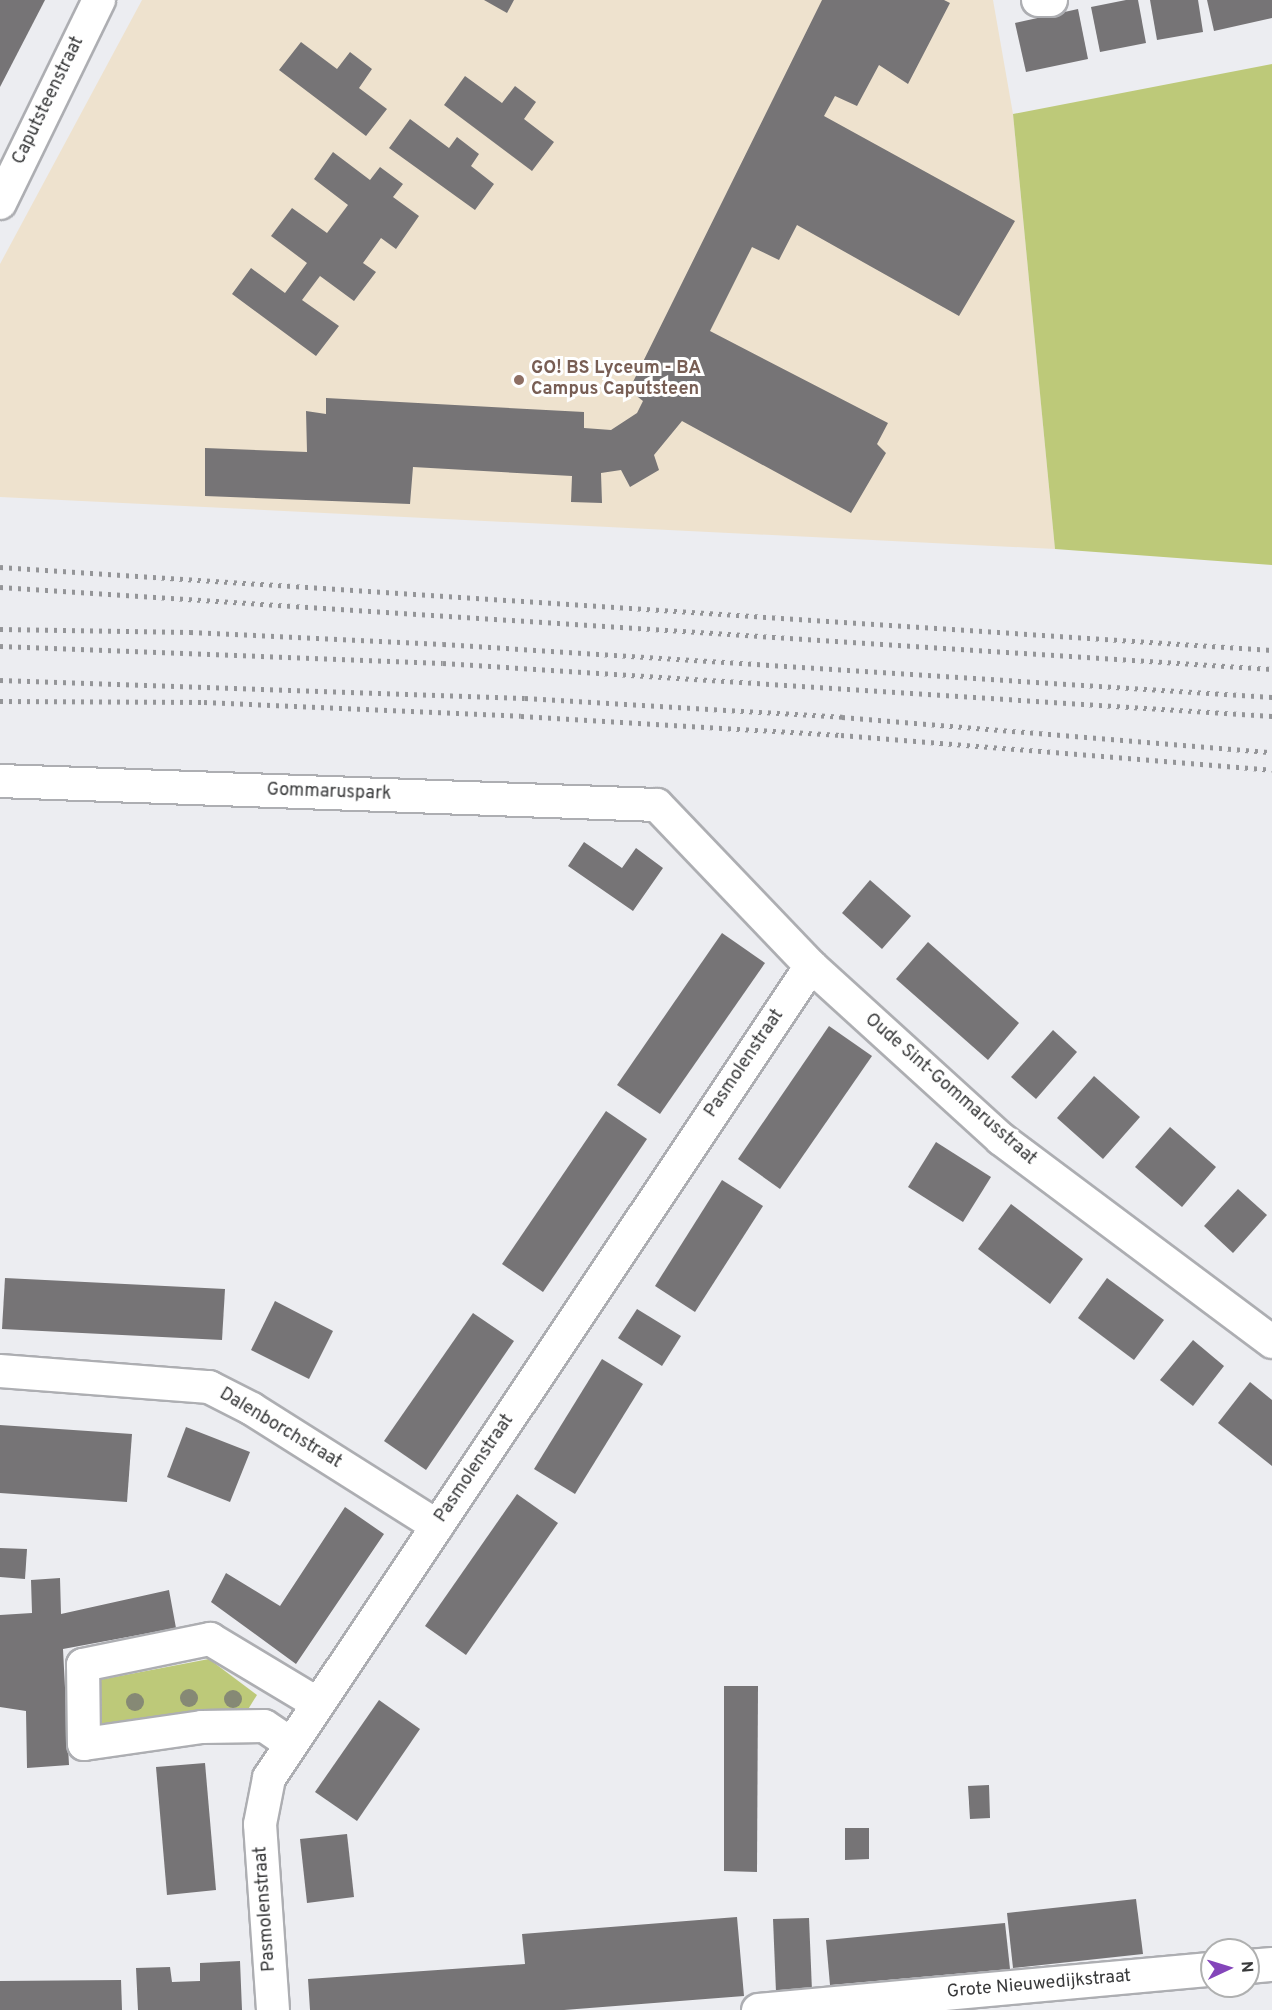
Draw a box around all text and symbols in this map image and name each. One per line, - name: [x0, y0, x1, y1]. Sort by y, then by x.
- street label: Caputsteenstraat: [9, 33, 89, 169]
- place label: GO! BS Lyceum - BA Campus Caputsteen: [531, 359, 701, 401]
- marker: GO! BS Lyceum - BA Campus Caputsteen: [512, 373, 526, 387]
- street label: Gommaruspark: [266, 780, 392, 806]
- street label: Pasmolenstraat: [701, 1006, 789, 1122]
- street label: Oude Sint-Gommarusstraat: [860, 1010, 1040, 1170]
- street label: Dalenborchstraat: [215, 1384, 345, 1474]
- street label: Pasmolenstraat: [431, 1411, 519, 1527]
- street label: Pasmolenstraat: [251, 1846, 281, 1972]
- north arrow: [1200, 1938, 1260, 1998]
- text: N: [1236, 1960, 1256, 1973]
- street label: Grote Nieuwedijkstraat: [946, 1966, 1132, 2004]

